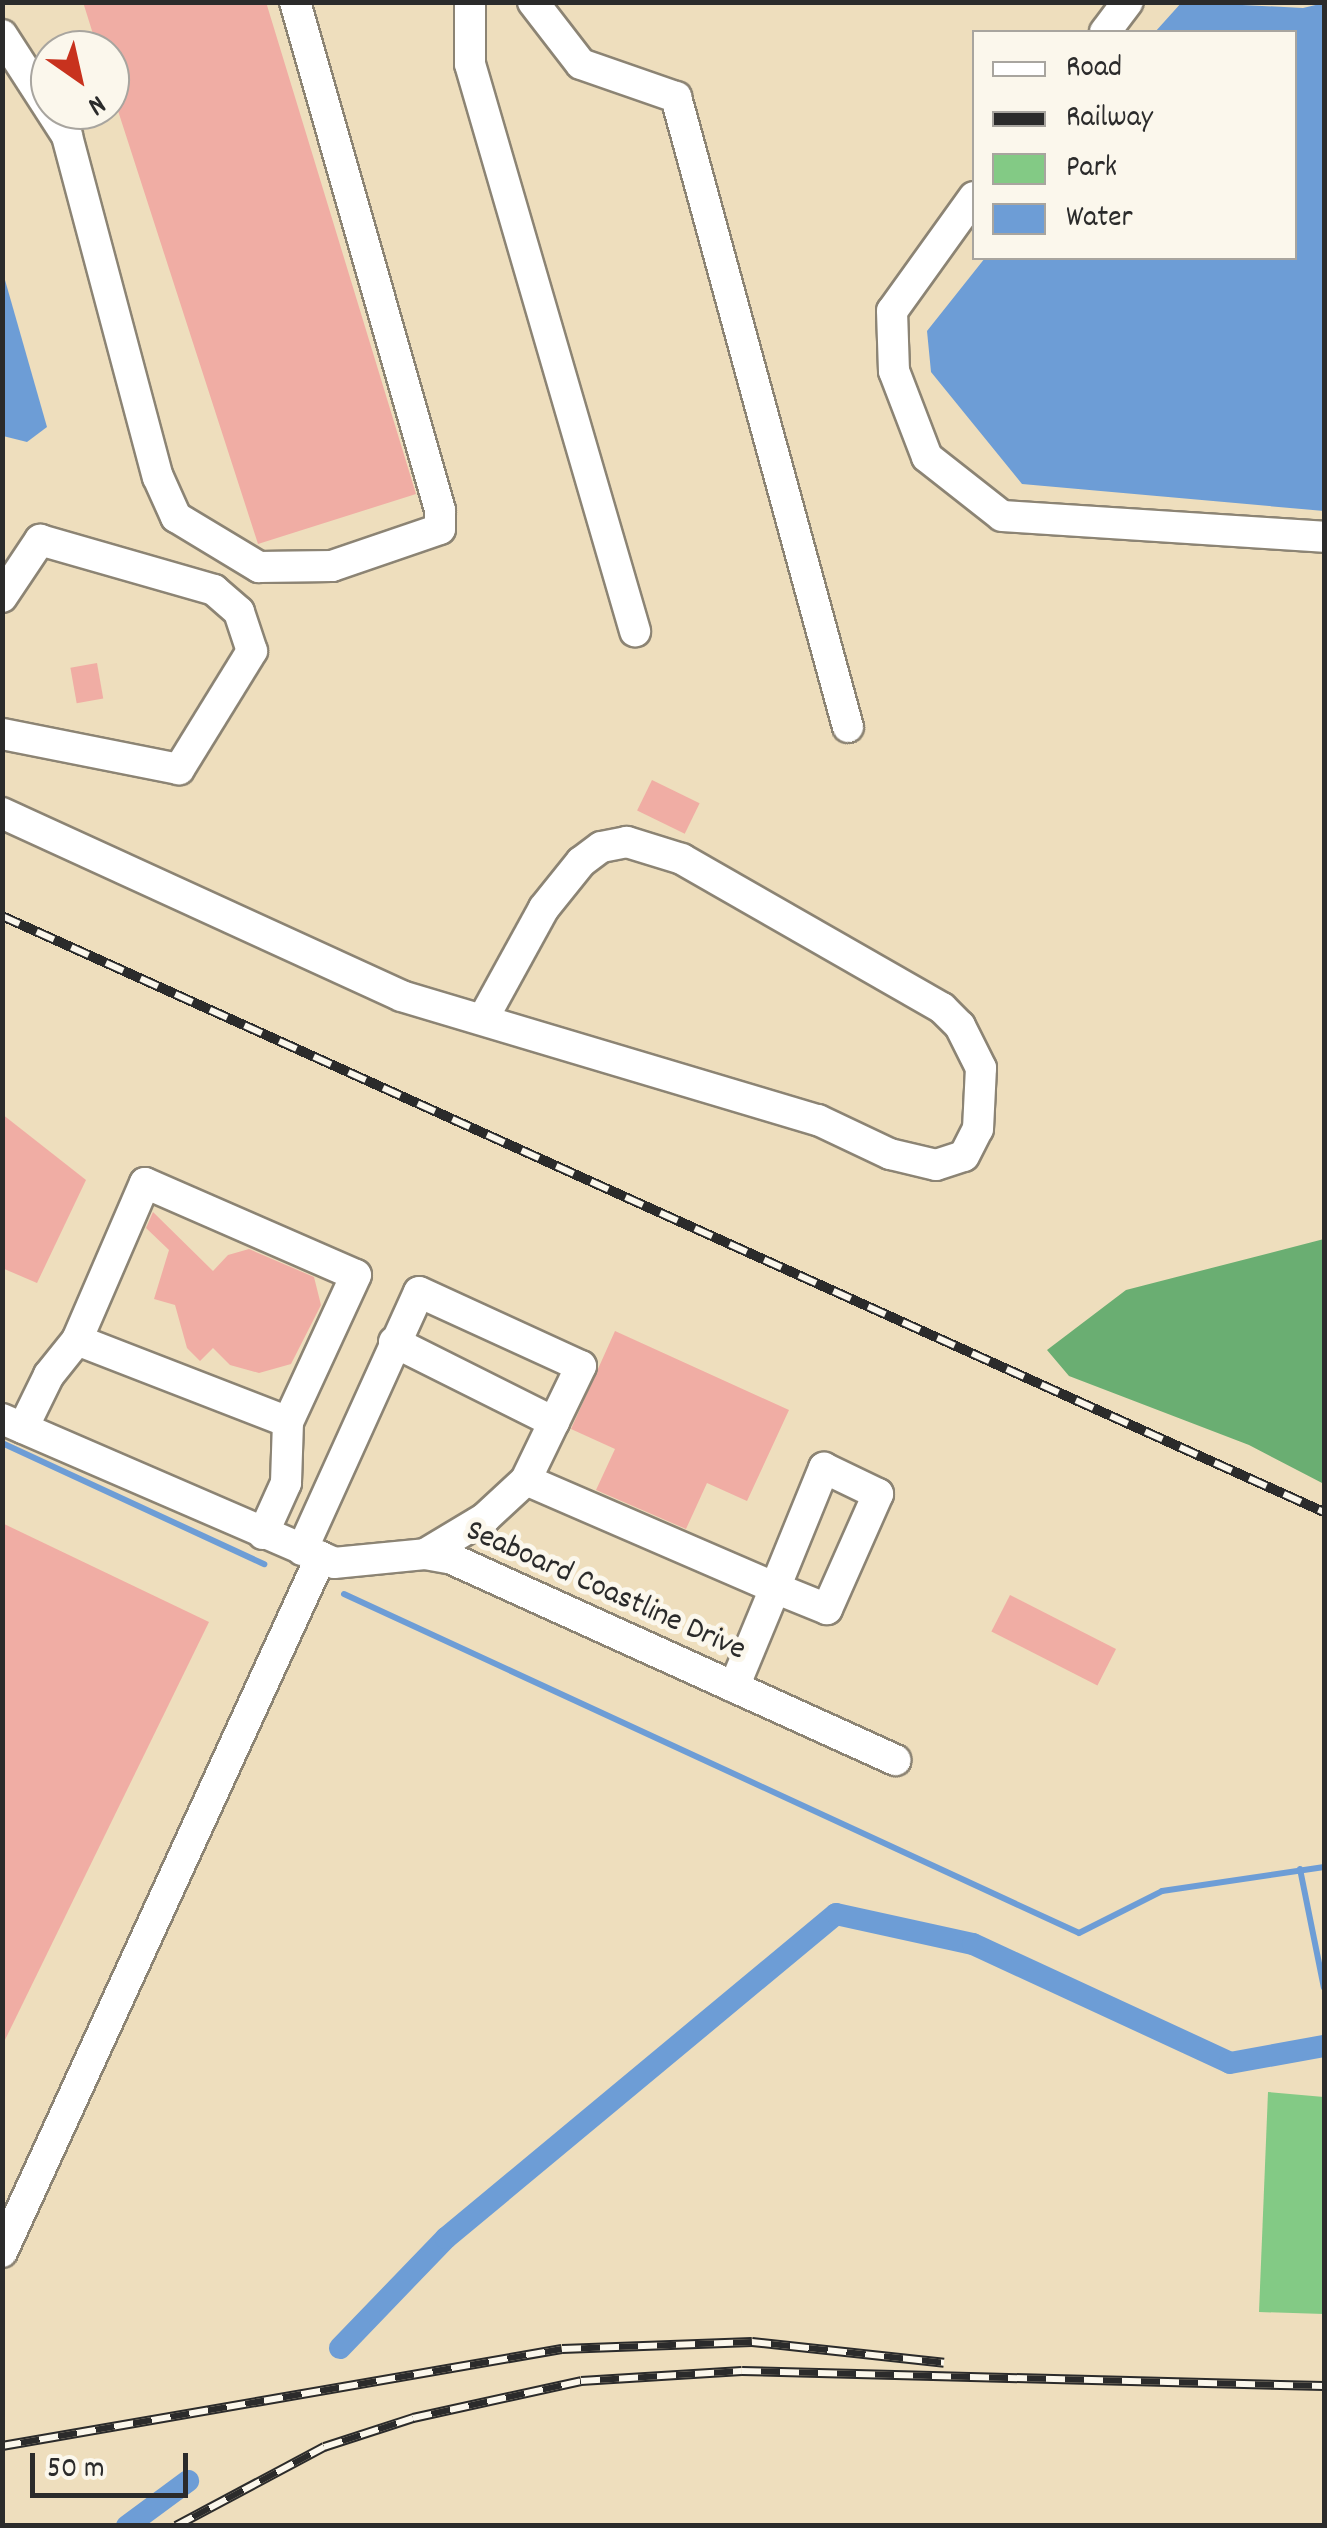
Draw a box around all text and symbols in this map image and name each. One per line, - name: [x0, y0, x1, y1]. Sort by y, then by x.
- north arrow: [30, 30, 130, 130]
- legend: [972, 30, 1297, 260]
- text: Road: [1066, 48, 1122, 91]
- text: N: [79, 83, 113, 124]
- text: Railway: [1066, 98, 1153, 141]
- text: Park: [1066, 148, 1117, 191]
- text: Water: [1066, 198, 1133, 241]
- street label: Seaboard Coastline Drive: [459, 1513, 751, 1671]
- scale bar: [35, 2433, 192, 2495]
- text: 50 m: [47, 2449, 105, 2492]

